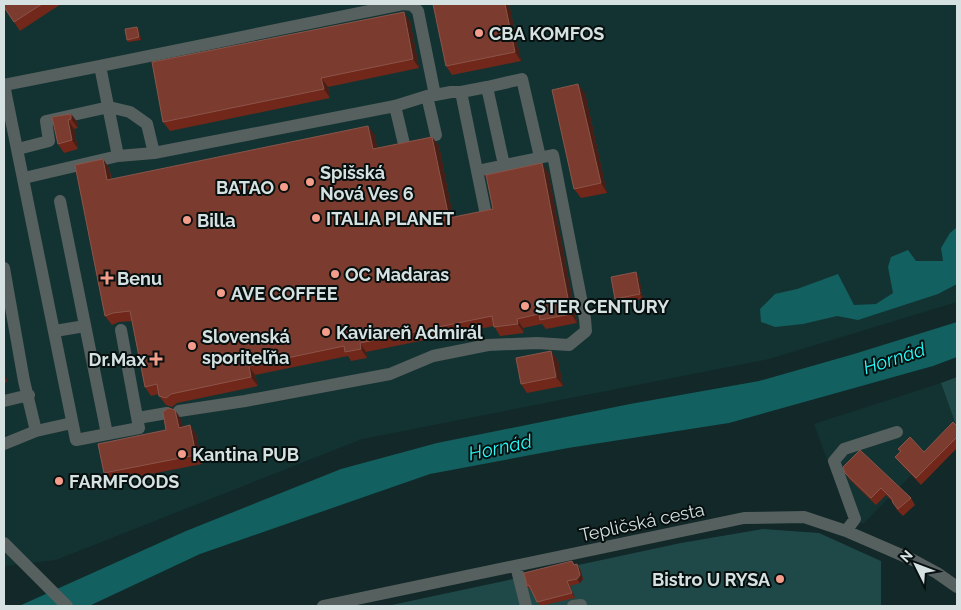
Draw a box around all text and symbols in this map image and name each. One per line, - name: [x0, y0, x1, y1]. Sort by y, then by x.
- place label: CBA KOMFOS: [489, 23, 604, 44]
- marker: CBA KOMFOS: [473, 27, 485, 39]
- place label: Spišská Nová Ves 6: [320, 162, 414, 204]
- marker: Spišská Nová Ves 6: [304, 176, 316, 188]
- place label: BATAO: [216, 177, 274, 198]
- marker: BATAO: [278, 181, 290, 193]
- place label: ITALIA PLANET: [326, 208, 454, 229]
- place label: Billa: [197, 210, 236, 231]
- marker: ITALIA PLANET: [310, 212, 322, 224]
- marker: Billa: [181, 214, 193, 226]
- place label: OC Madaras: [345, 264, 449, 285]
- place label: Benu: [117, 268, 162, 289]
- marker: OC Madaras: [329, 268, 341, 280]
- marker: Benu: [101, 272, 113, 284]
- place label: AVE COFFEE: [231, 283, 338, 304]
- marker: AVE COFFEE: [215, 287, 227, 299]
- place label: STER CENTURY: [535, 296, 669, 317]
- marker: STER CENTURY: [519, 300, 531, 312]
- place label: Kaviareň Admirál: [336, 322, 483, 343]
- place label: Slovenská sporiteľňa: [202, 326, 290, 368]
- marker: Kaviareň Admirál: [320, 326, 332, 338]
- water label: Hornád: [860, 337, 928, 378]
- marker: Slovenská sporiteľňa: [186, 340, 198, 352]
- place label: Dr.Max: [89, 349, 146, 370]
- marker: Dr.Max: [150, 353, 162, 365]
- water label: Hornád: [466, 429, 534, 464]
- place label: Kantina PUB: [192, 444, 299, 465]
- marker: Kantina PUB: [176, 448, 188, 460]
- place label: FARMFOODS: [69, 471, 179, 492]
- marker: FARMFOODS: [53, 475, 65, 487]
- street label: Tepličská cesta: [578, 499, 706, 545]
- north arrow: [891, 540, 941, 590]
- text: N: [897, 547, 916, 566]
- place label: Bistro U RYSA: [652, 569, 771, 590]
- marker: Bistro U RYSA: [774, 573, 786, 585]

